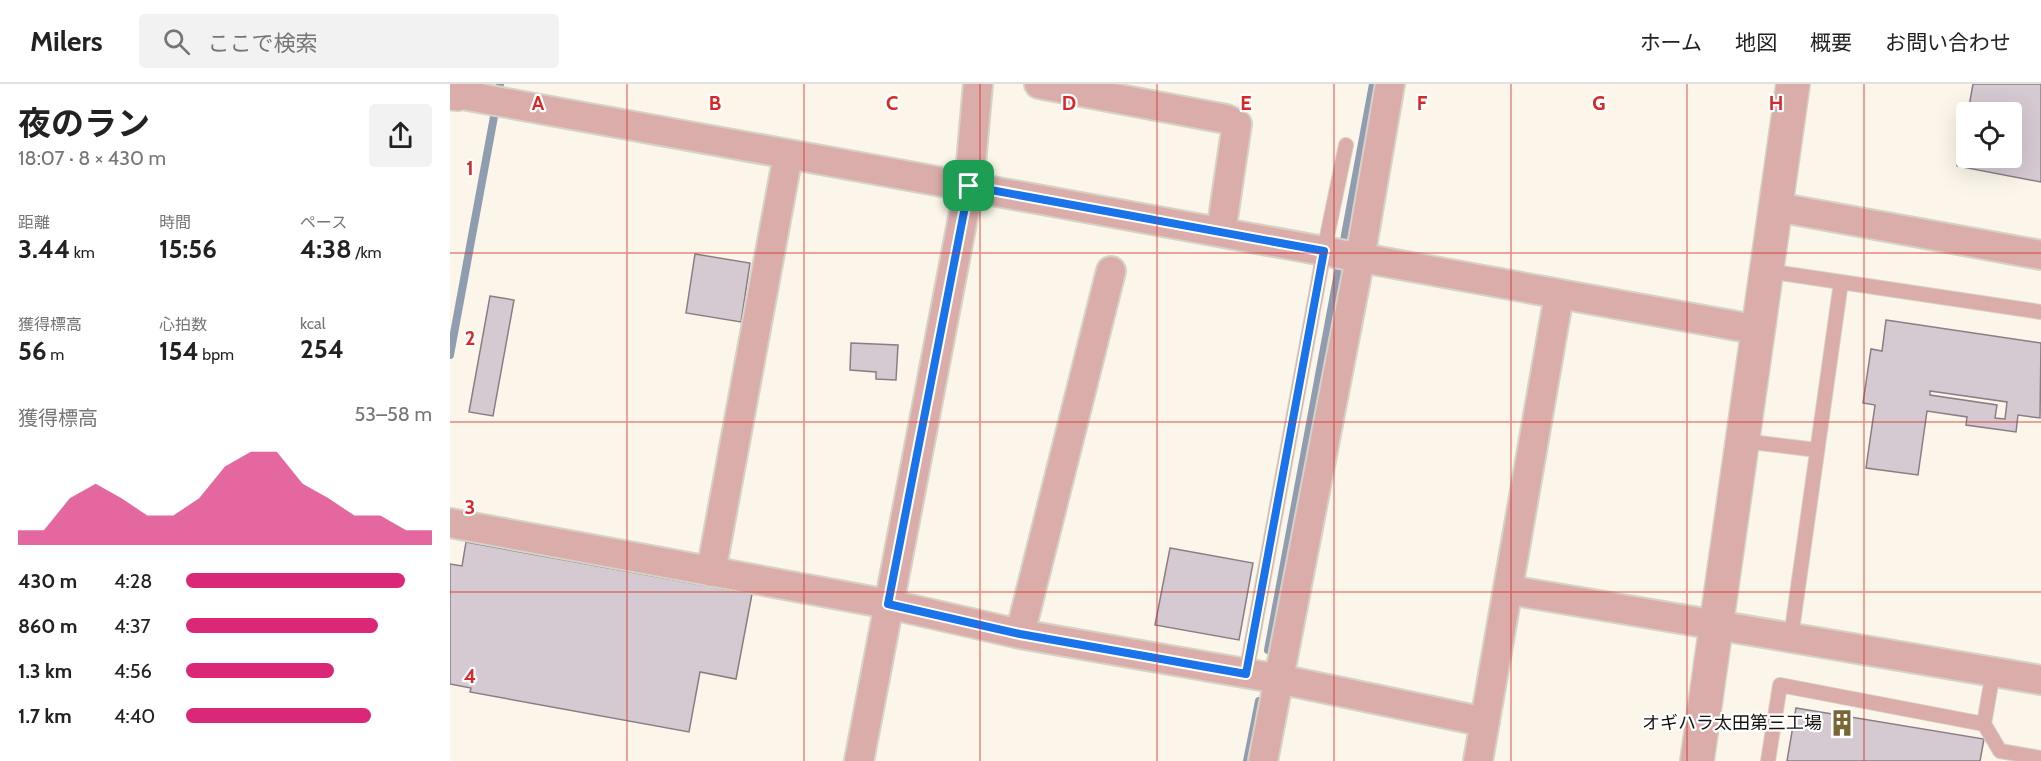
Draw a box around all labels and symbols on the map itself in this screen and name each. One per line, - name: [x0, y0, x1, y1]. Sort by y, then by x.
- text: A: [532, 91, 545, 115]
- text: B: [709, 91, 721, 115]
- text: C: [886, 91, 898, 115]
- text: D: [1062, 91, 1076, 115]
- text: E: [1240, 91, 1252, 115]
- text: F: [1417, 91, 1428, 115]
- text: G: [1592, 91, 1606, 115]
- text: H: [1769, 91, 1783, 115]
- text: 1: [466, 156, 474, 180]
- pin: [943, 160, 994, 211]
- text: 2: [465, 326, 475, 350]
- text: 3: [465, 495, 475, 519]
- text: 4: [464, 664, 476, 688]
- building icon: オギハラ太田第三工場: [1827, 708, 1857, 738]
- place label: オギハラ太田第三工場: [1642, 712, 1822, 734]

